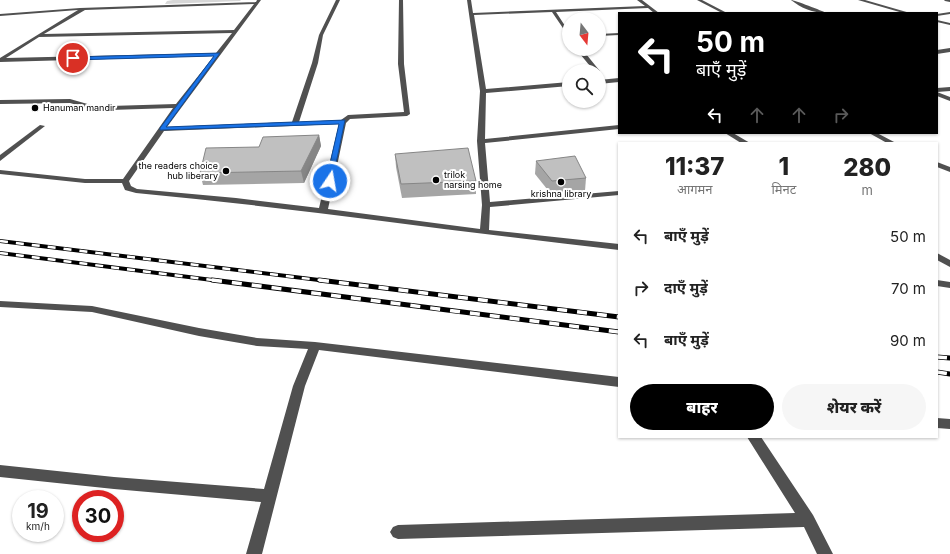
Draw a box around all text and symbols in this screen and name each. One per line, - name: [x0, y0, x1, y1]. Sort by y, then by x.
- north arrow: [562, 12, 606, 56]
- map controls: [562, 12, 606, 108]
- text: 50 m: [696, 25, 765, 59]
- icon: left: [630, 28, 682, 80]
- pin: [56, 41, 90, 75]
- icon: arrive: [62, 47, 84, 69]
- text: बाएँ मुड़ें: [696, 59, 746, 80]
- button: search: [562, 64, 606, 108]
- place label: Hanuman mandir: [43, 102, 116, 113]
- marker: Hanuman mandir: [30, 103, 40, 113]
- icon: left: [704, 104, 726, 126]
- icon: ahead: [746, 104, 768, 126]
- icon: ahead: [788, 104, 810, 126]
- icon: right: [830, 104, 852, 126]
- text: 11:37: [665, 152, 724, 181]
- text: 1: [779, 152, 789, 181]
- text: 280: [843, 153, 891, 182]
- place label: the readers choice hub liberary: [138, 160, 218, 181]
- position arrow: [309, 160, 351, 202]
- marker: the readers choice hub liberary: [221, 166, 231, 176]
- place label: trilok narsing home: [444, 169, 502, 190]
- marker: trilok narsing home: [431, 175, 441, 185]
- marker: krishna library: [556, 177, 566, 187]
- text: आगमन: [677, 181, 712, 197]
- text: मिनट: [771, 181, 796, 197]
- text: m: [861, 182, 873, 198]
- place label: krishna library: [531, 188, 591, 199]
- icon: left: [630, 225, 652, 247]
- text: बाएँ मुड़ें: [664, 226, 709, 245]
- text: 50 m: [890, 227, 926, 246]
- icon: right: [630, 277, 652, 299]
- text: दाएँ मुड़ें: [664, 278, 708, 297]
- text: 70 m: [891, 279, 926, 298]
- icon: left: [630, 329, 652, 351]
- text: बाएँ मुड़ें: [664, 330, 709, 349]
- text: 90 m: [890, 331, 926, 350]
- button: बाहर: [630, 384, 774, 430]
- button: शेयर करें: [782, 384, 926, 430]
- speed limit sign: 30: [72, 490, 124, 542]
- text: 19: [27, 499, 49, 523]
- text: km/h: [26, 520, 50, 532]

